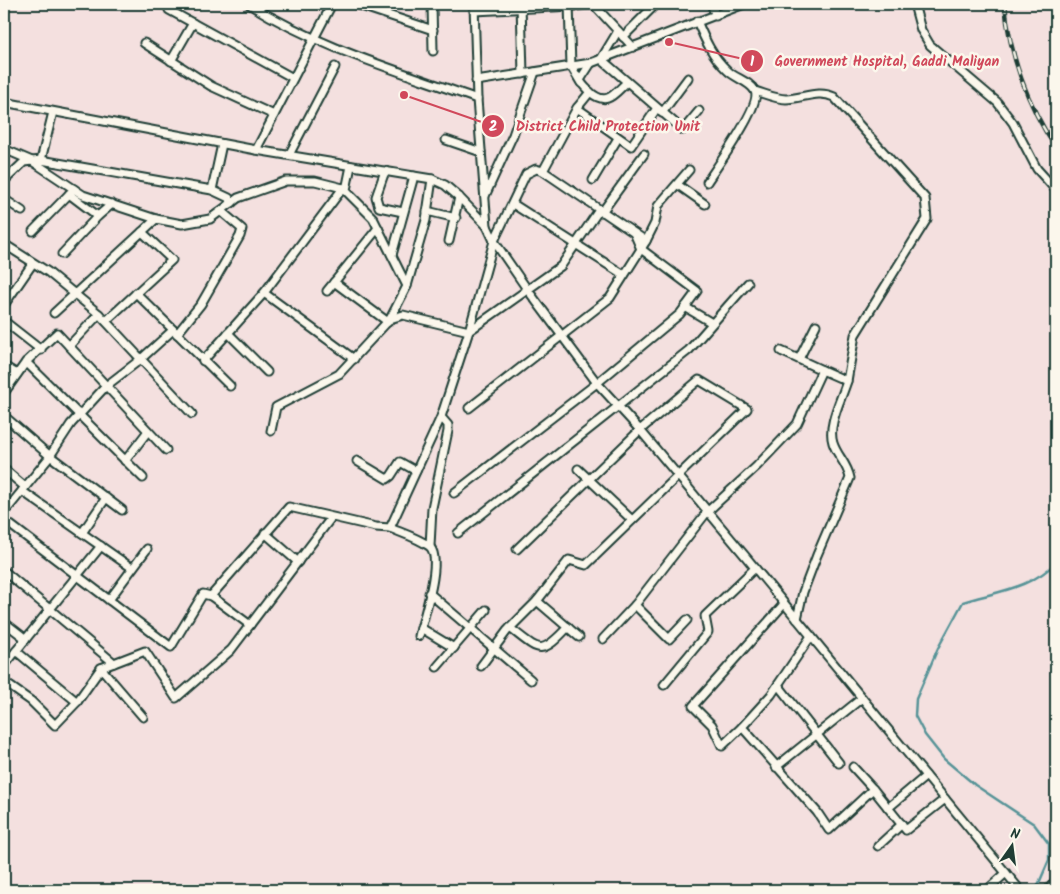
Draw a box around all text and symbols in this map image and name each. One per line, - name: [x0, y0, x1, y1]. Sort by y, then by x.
- callout: Government Hospital, Gaddi Maliyan: [740, 46, 1009, 75]
- text: 1: [750, 50, 755, 74]
- text: Government Hospital, Gaddi Maliyan: [775, 51, 999, 73]
- callout: District Child Protection Unit: [481, 112, 710, 141]
- text: 2: [489, 115, 498, 139]
- text: District Child Protection Unit: [516, 116, 701, 138]
- north arrow: [988, 822, 1038, 872]
- text: N: [1008, 823, 1022, 846]

